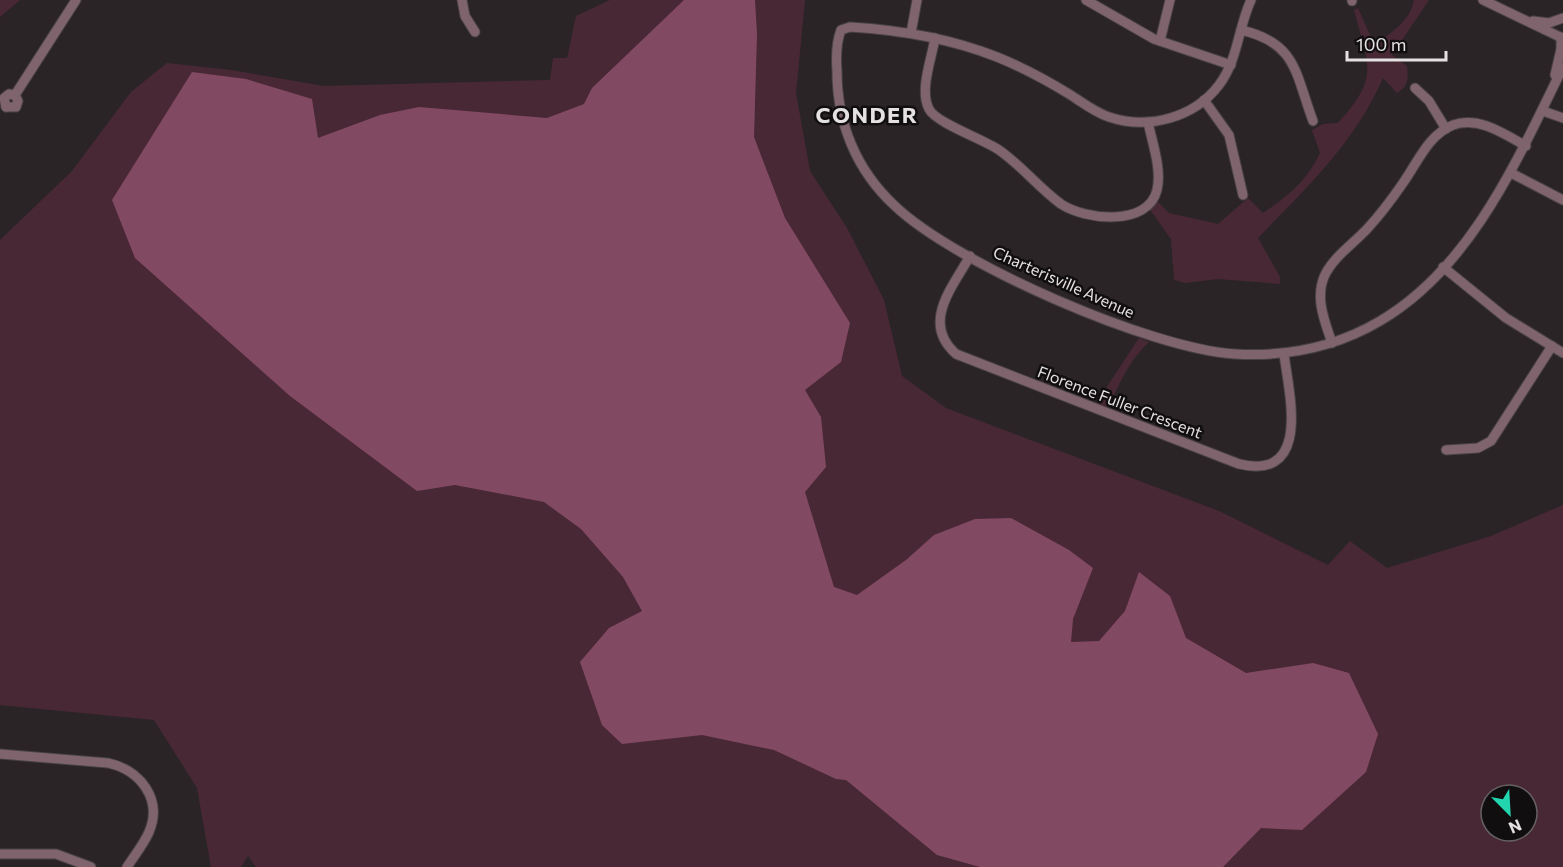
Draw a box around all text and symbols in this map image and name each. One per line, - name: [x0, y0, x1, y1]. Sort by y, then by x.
- scale bar: [1347, 24, 1446, 62]
- text: 100 m: [1356, 33, 1406, 55]
- district label: CONDER: [816, 101, 918, 128]
- street label: Charterisville Avenue: [991, 242, 1138, 321]
- street label: Florence Fuller Crescent: [1035, 361, 1206, 442]
- north arrow: [1479, 783, 1539, 843]
- text: N: [1506, 816, 1525, 838]

